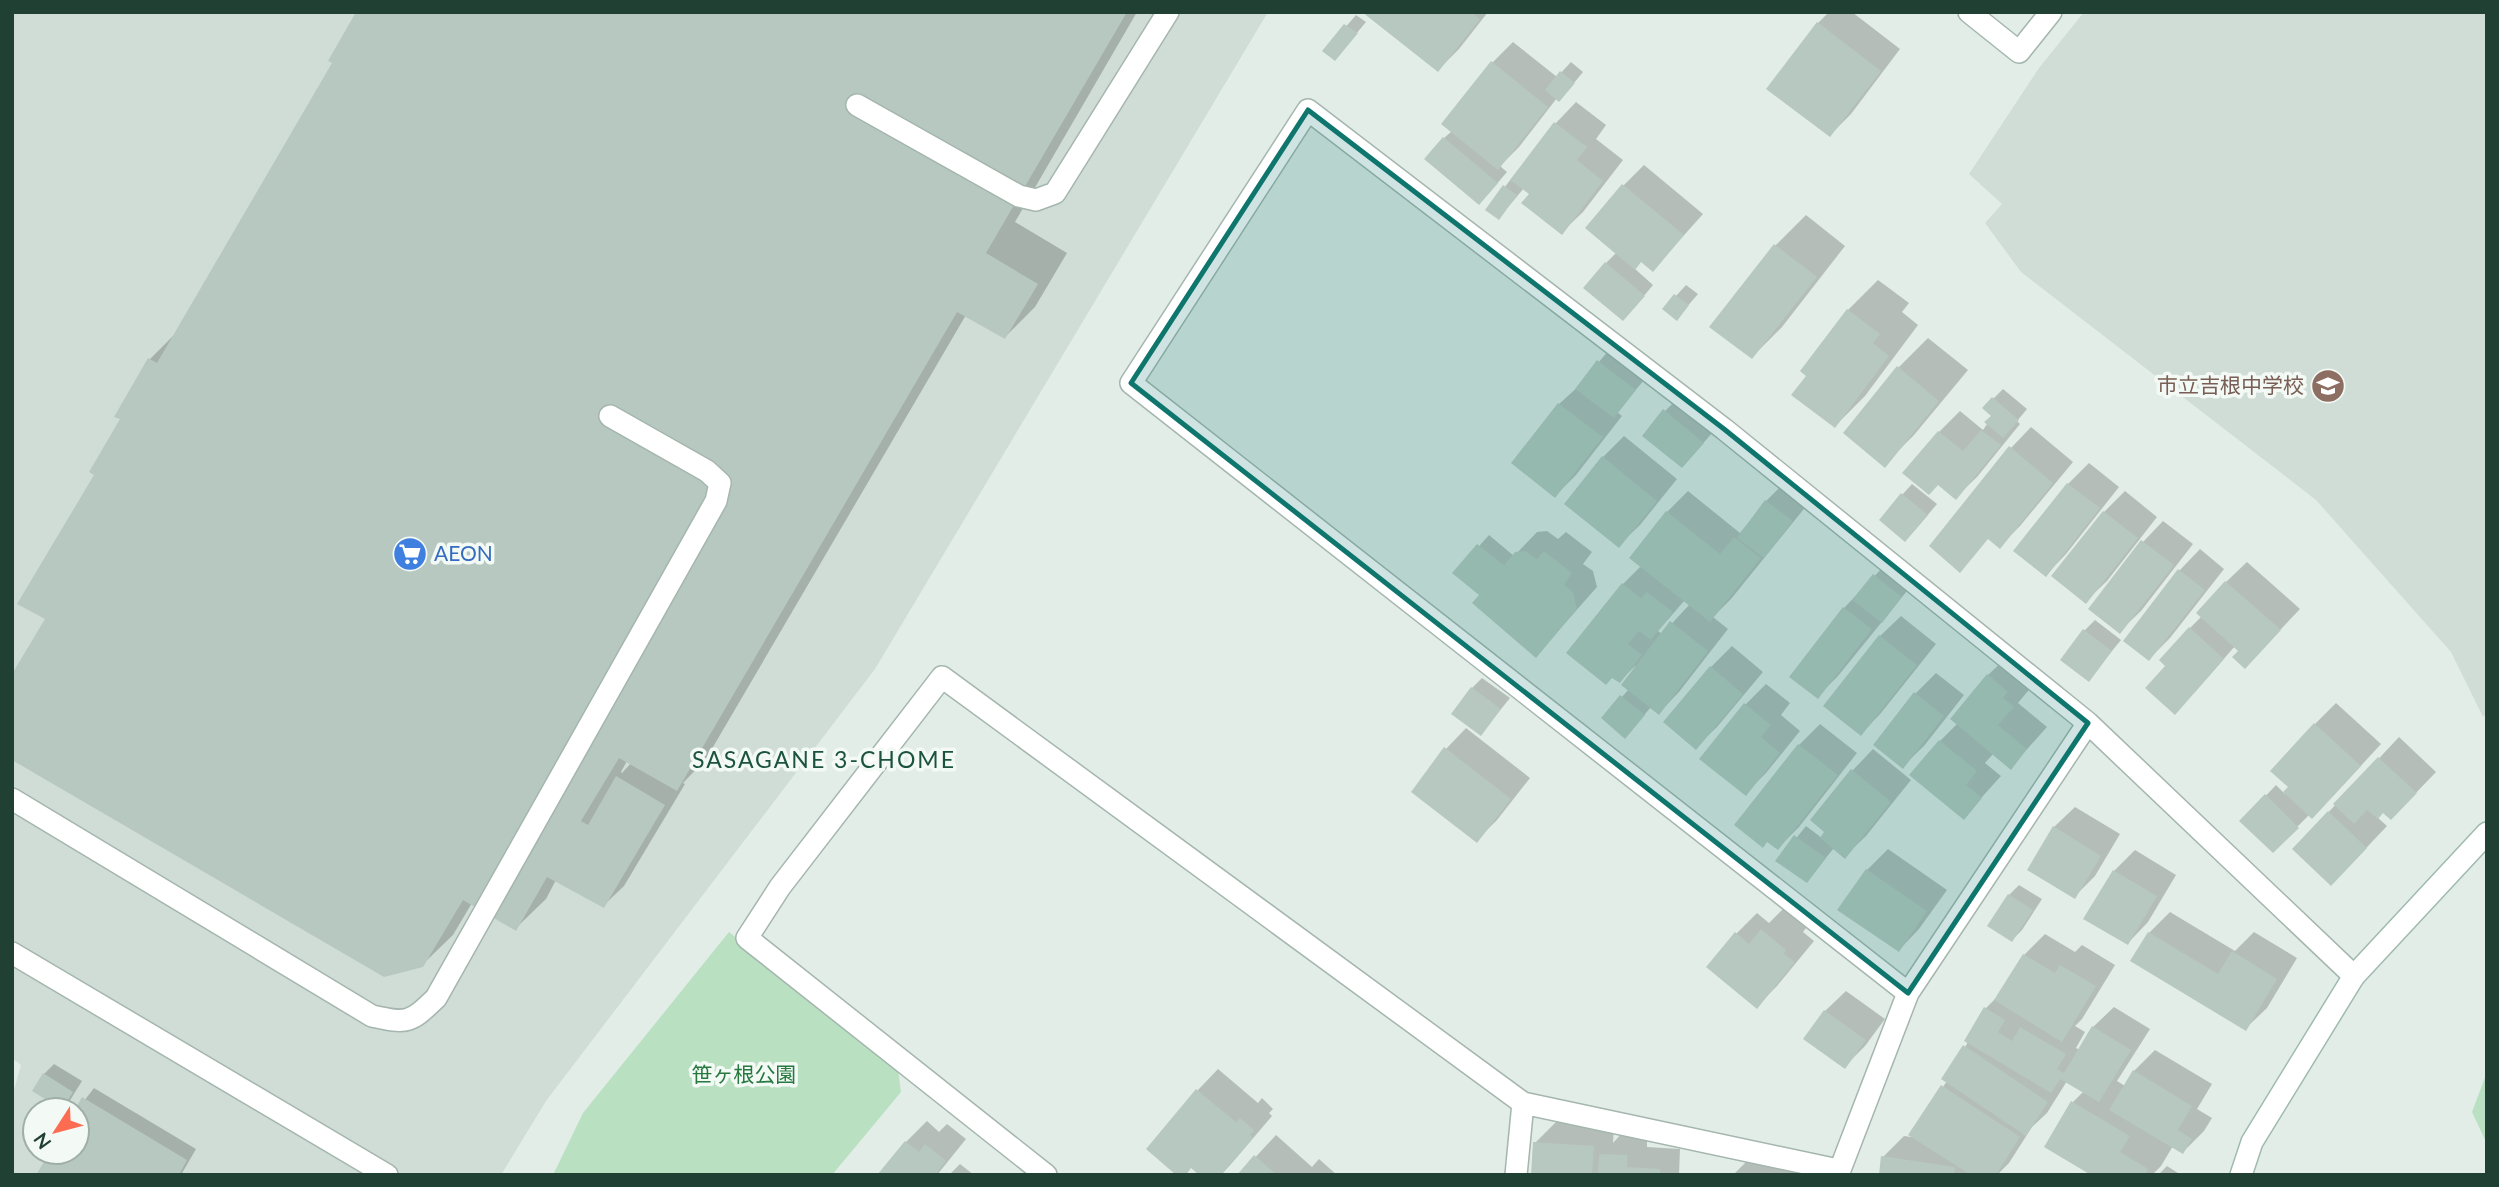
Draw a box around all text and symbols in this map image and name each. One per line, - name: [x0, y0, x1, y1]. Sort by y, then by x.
- school or university icon: 市立吉根中学校: [2309, 367, 2347, 405]
- place label: 市立吉根中学校: [2157, 372, 2304, 397]
- supermarket icon: AEON: [391, 535, 429, 573]
- place label: AEON: [434, 540, 493, 565]
- district label: SASAGANE 3-CHOME: [692, 745, 956, 773]
- park label: 笹ヶ根公園: [692, 1061, 797, 1086]
- north arrow: [21, 1096, 91, 1166]
- text: N: [28, 1129, 55, 1154]

